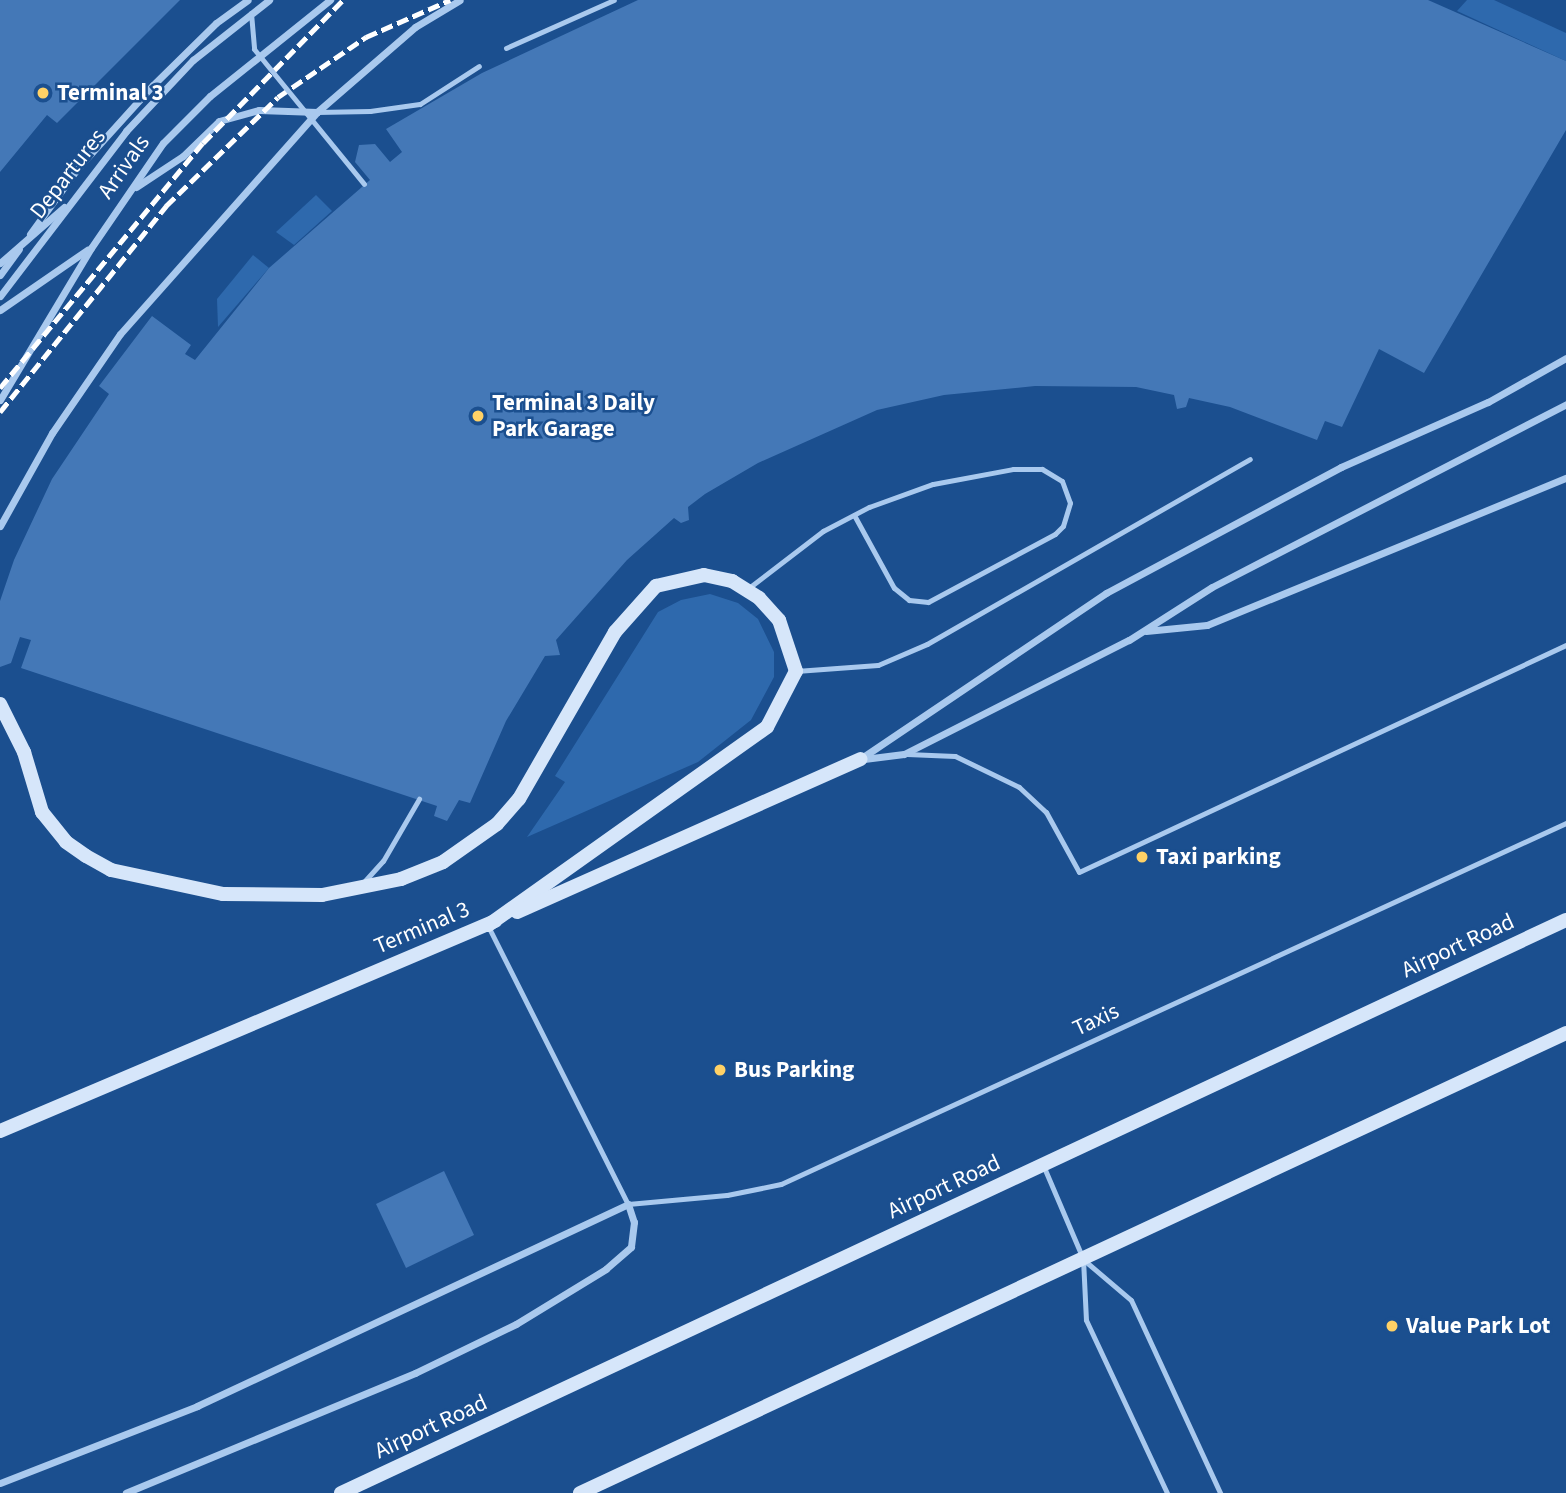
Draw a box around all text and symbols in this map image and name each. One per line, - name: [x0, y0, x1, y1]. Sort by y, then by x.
- place label: Terminal 3: [57, 79, 164, 107]
- marker: Terminal 3: [35, 85, 51, 101]
- street label: Departures: [24, 123, 112, 225]
- street label: Arrivals: [92, 130, 156, 204]
- place label: Terminal 3 Daily Park Garage: [492, 389, 655, 443]
- marker: Terminal 3 Daily Park Garage: [470, 408, 486, 424]
- place label: Taxi parking: [1156, 843, 1281, 871]
- marker: Taxi parking: [1134, 849, 1150, 865]
- street label: Terminal 3: [370, 896, 474, 960]
- street label: Airport Road: [1397, 908, 1519, 984]
- street label: Taxis: [1069, 997, 1123, 1043]
- place label: Bus Parking: [734, 1056, 854, 1084]
- marker: Bus Parking: [712, 1062, 728, 1078]
- street label: Airport Road: [883, 1149, 1005, 1225]
- place label: Value Park Lot: [1406, 1312, 1550, 1340]
- marker: Value Park Lot: [1384, 1318, 1400, 1334]
- street label: Airport Road: [370, 1389, 492, 1465]

